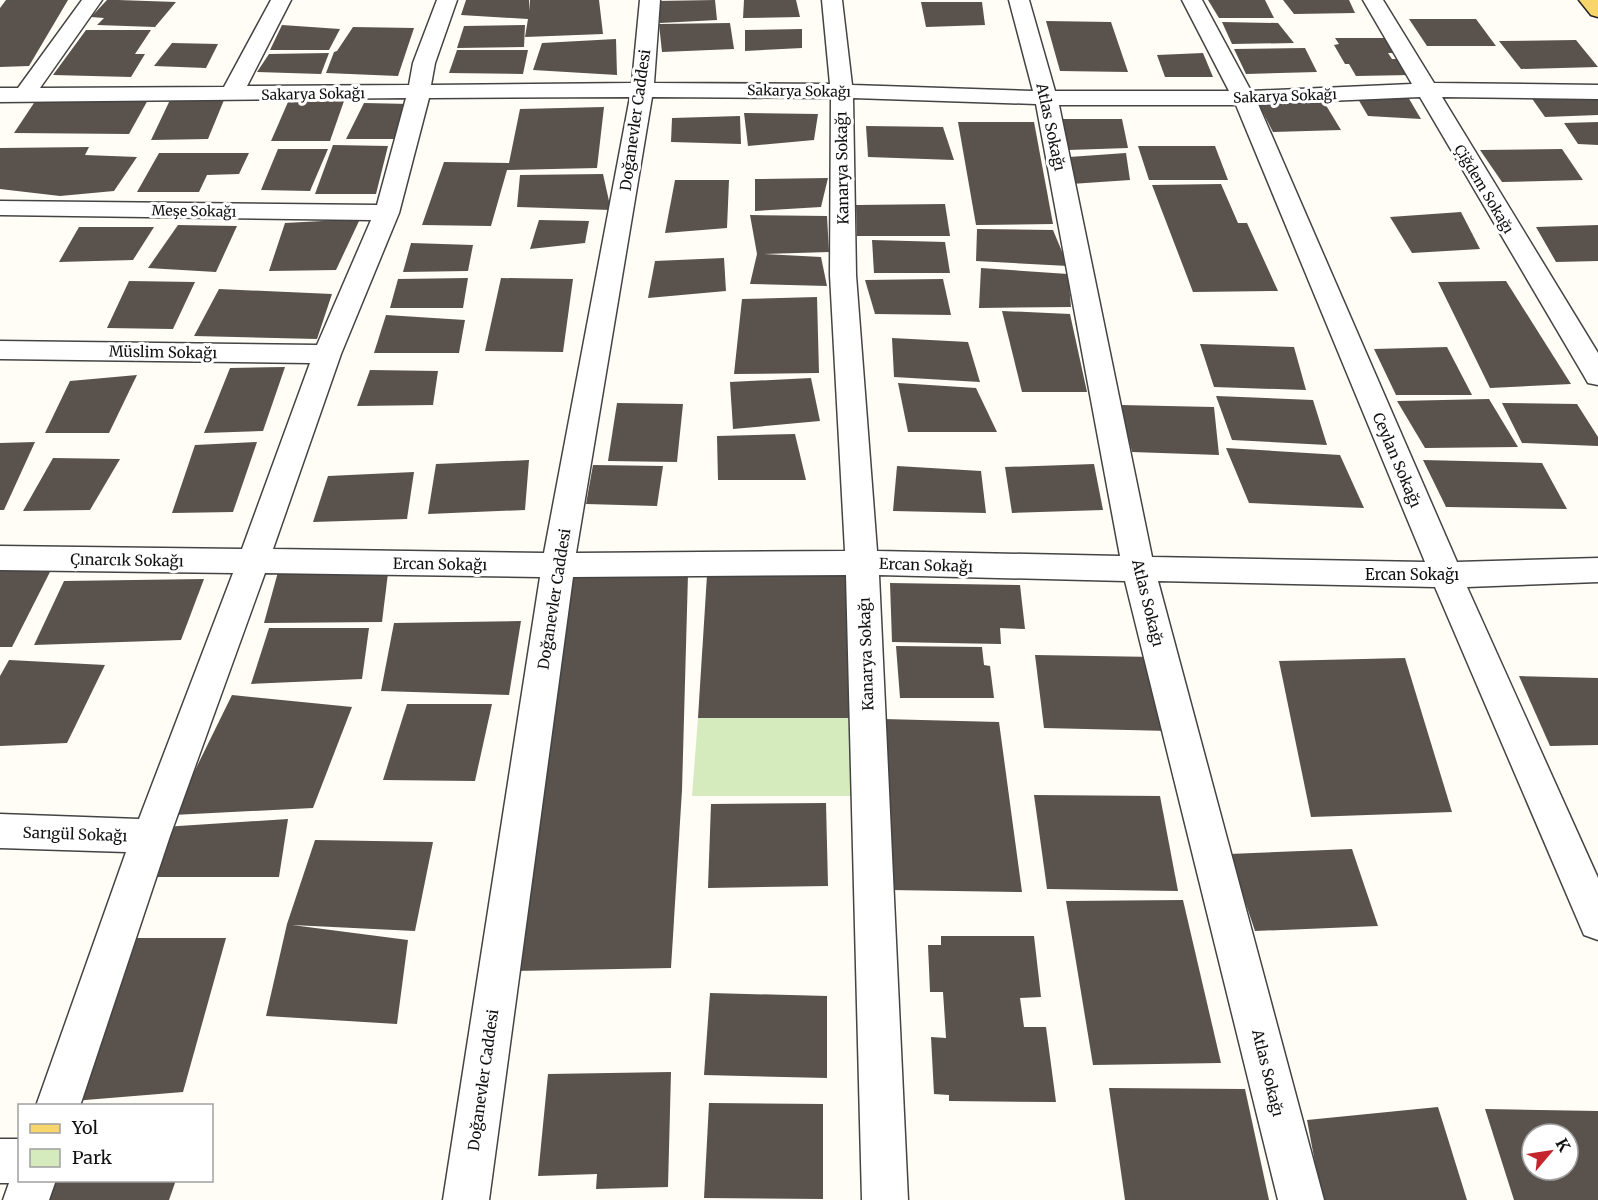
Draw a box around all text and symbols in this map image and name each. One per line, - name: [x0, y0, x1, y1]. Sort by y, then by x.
- street label: Doğanevler Caddesi: [616, 48, 654, 192]
- street label: Atlas Sokağı: [1032, 80, 1070, 173]
- street label: Sakarya Sokağı: [747, 81, 852, 101]
- street label: Sakarya Sokağı: [261, 84, 366, 104]
- street label: Sakarya Sokağı: [1233, 85, 1338, 107]
- street label: Kanarya Sokağı: [832, 111, 852, 225]
- street label: Çiğdem Sokağı: [1450, 141, 1518, 237]
- street label: Meşe Sokağı: [151, 201, 237, 221]
- street label: Müslim Sokağı: [109, 342, 217, 362]
- street label: Ceylan Sokağı: [1368, 410, 1426, 510]
- street label: Doğanevler Caddesi: [533, 527, 575, 671]
- street label: Çınarcık Sokağı: [70, 550, 184, 570]
- street label: Ercan Sokağı: [393, 554, 487, 574]
- street label: Ercan Sokağı: [879, 554, 974, 576]
- street label: Atlas Sokağı: [1128, 556, 1168, 649]
- street label: Ercan Sokağı: [1365, 565, 1459, 584]
- street label: Kanarya Sokağı: [855, 597, 877, 711]
- street label: Sarıgül Sokağı: [22, 823, 128, 845]
- street label: Doğanevler Caddesi: [464, 1008, 502, 1152]
- street label: Atlas Sokağı: [1248, 1026, 1288, 1119]
- legend: [18, 1104, 213, 1182]
- text: Yol: [71, 1116, 98, 1139]
- north arrow: [1520, 1122, 1580, 1182]
- text: K: [1551, 1135, 1575, 1155]
- text: Park: [72, 1146, 113, 1169]

